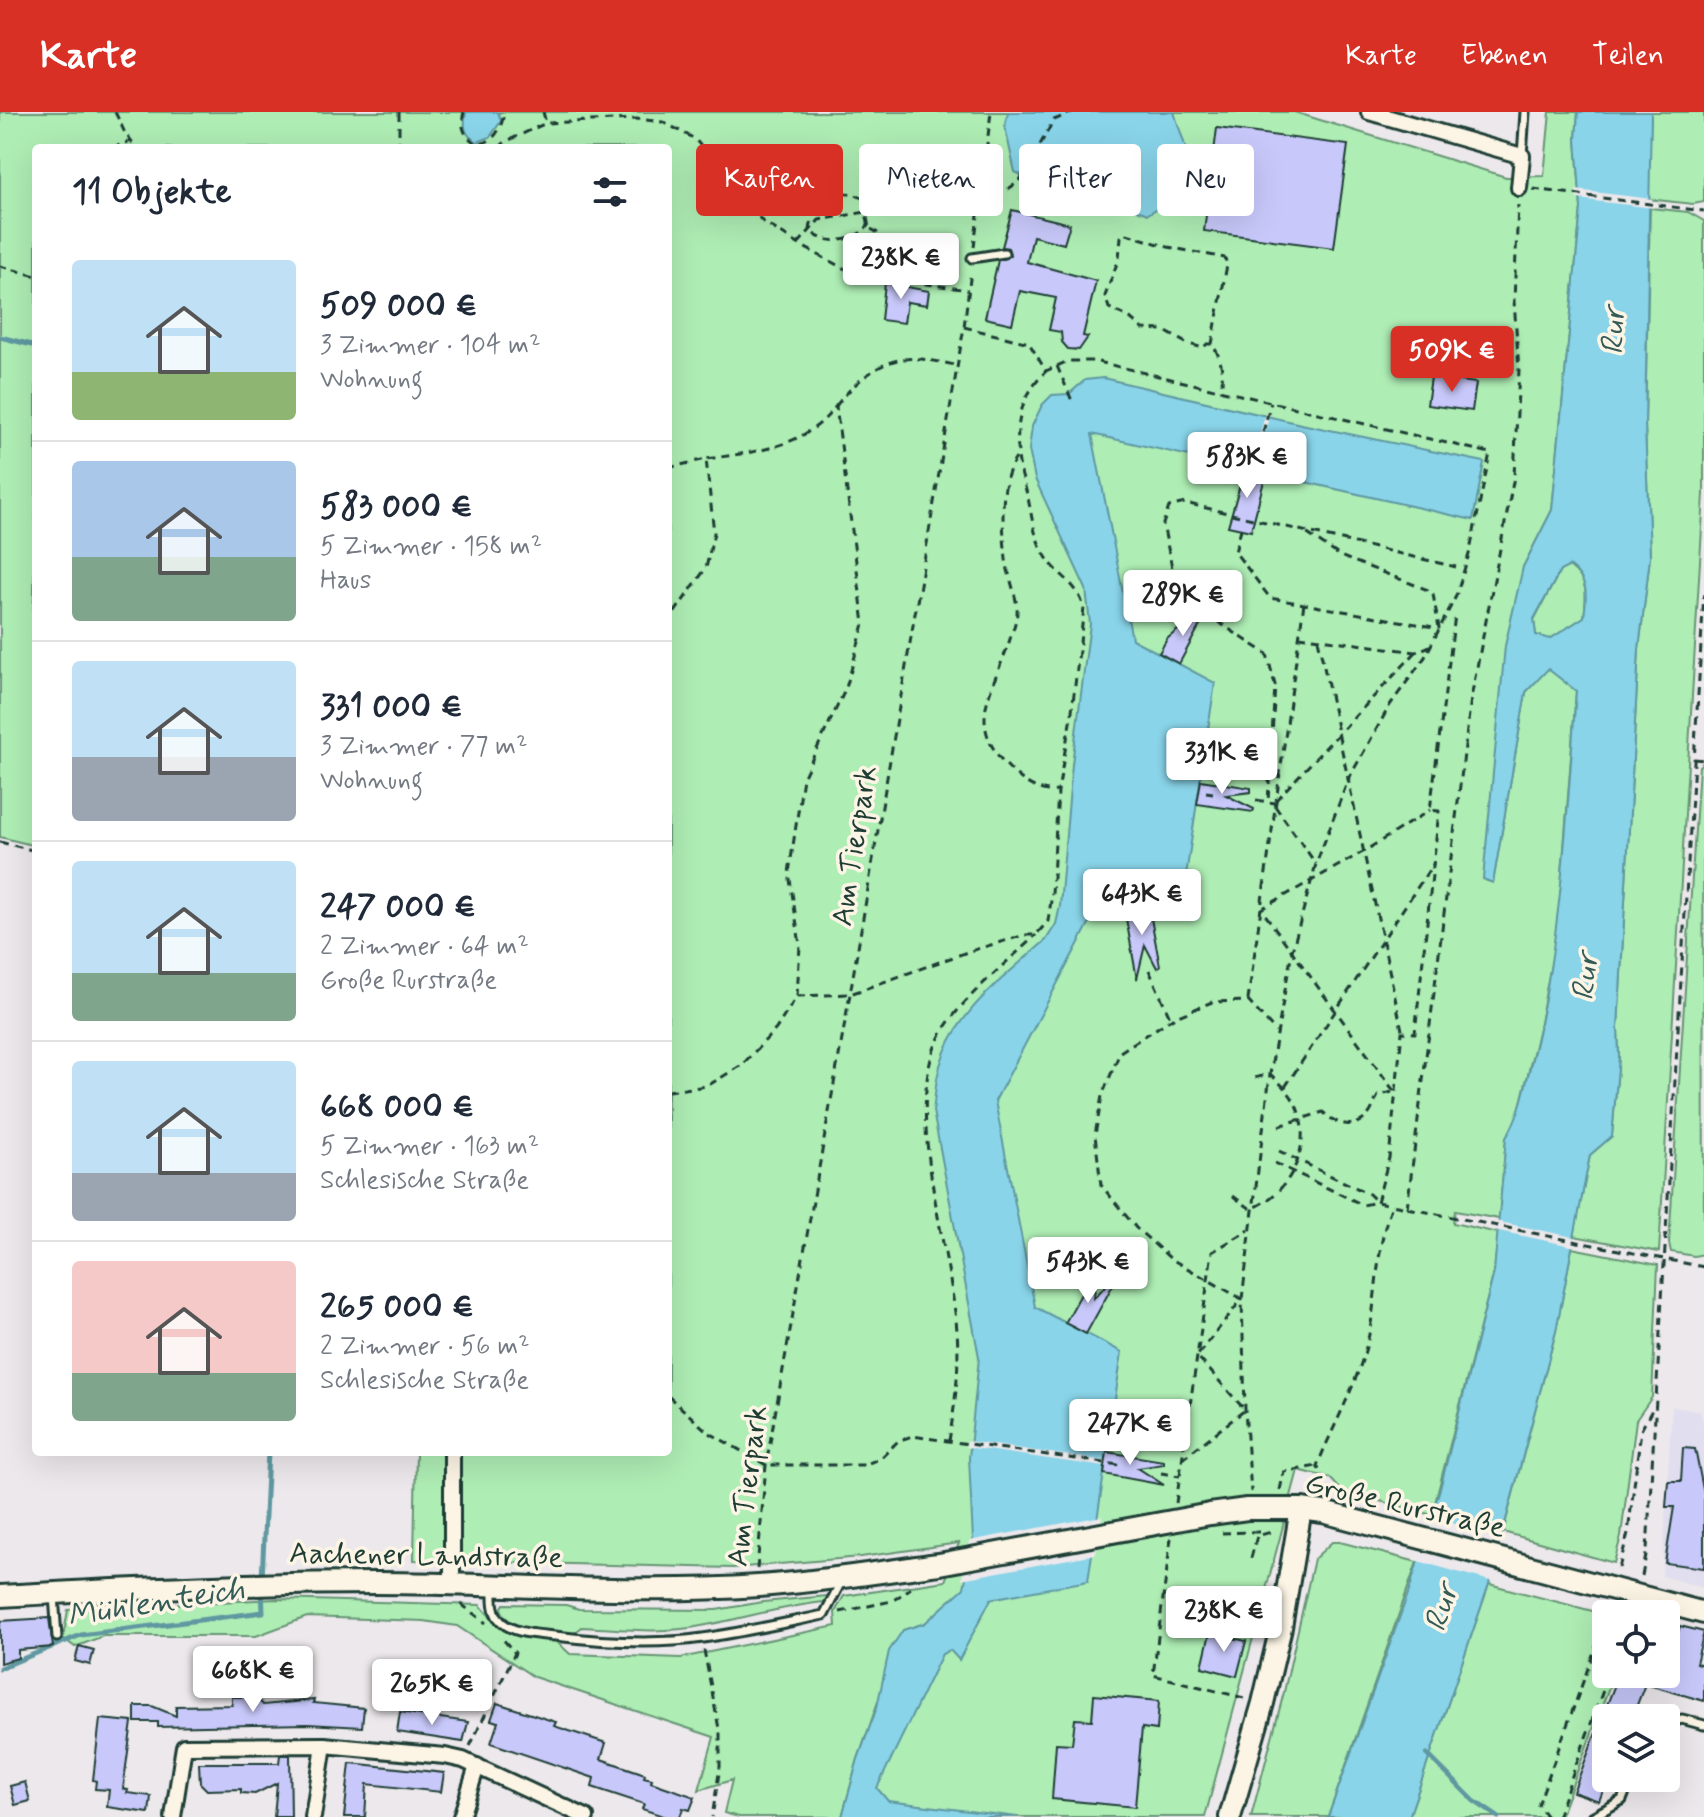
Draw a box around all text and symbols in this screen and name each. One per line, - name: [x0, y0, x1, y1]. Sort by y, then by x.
- text: Karte: [40, 32, 137, 81]
- text: Karte: [1345, 38, 1417, 75]
- text: Ebenen: [1461, 38, 1548, 75]
- text: Teilen: [1592, 38, 1664, 75]
- chip: Kaufen: [696, 144, 843, 216]
- chip: Mieten: [859, 144, 1003, 216]
- chip: Filter: [1019, 144, 1141, 216]
- chip: Neu: [1157, 144, 1254, 216]
- text: 11 Objekte: [72, 170, 232, 215]
- icon: filters: [588, 170, 632, 214]
- pin: 238K €: [836, 233, 966, 301]
- text: 238K €: [861, 242, 941, 276]
- text: 509 000 €: [320, 284, 477, 329]
- icon: home: [136, 292, 232, 388]
- water label: Rur: [1592, 302, 1636, 355]
- pin: 509K €: [1387, 326, 1517, 394]
- text: 3 Zimmer · 104 m²: [320, 329, 540, 363]
- text: 509K €: [1409, 335, 1495, 369]
- text: Wohnung: [320, 363, 423, 397]
- pin: 583K €: [1182, 432, 1312, 500]
- text: 583K €: [1206, 441, 1288, 475]
- text: 583 000 €: [320, 485, 473, 530]
- icon: home: [136, 493, 232, 589]
- text: 5 Zimmer · 158 m²: [320, 530, 542, 564]
- text: Haus: [320, 564, 371, 598]
- pin: 289K €: [1118, 570, 1248, 638]
- text: 289K €: [1141, 579, 1225, 613]
- text: 331 000 €: [320, 685, 463, 730]
- icon: home: [136, 693, 232, 789]
- pin: 331K €: [1157, 728, 1287, 796]
- text: 3 Zimmer · 77 m²: [320, 730, 528, 764]
- text: 331K €: [1184, 737, 1260, 771]
- street label: Am Tierpark: [823, 763, 887, 929]
- text: Wohnung: [320, 764, 423, 798]
- pin: 643K €: [1077, 869, 1207, 937]
- text: 643K €: [1101, 878, 1183, 912]
- text: 247 000 €: [320, 885, 476, 930]
- icon: home: [136, 893, 232, 989]
- text: 2 Zimmer · 64 m²: [320, 930, 529, 964]
- water label: Rur: [1563, 947, 1610, 1003]
- text: Große Rurstraße: [320, 964, 497, 998]
- text: 668 000 €: [320, 1085, 474, 1130]
- icon: home: [136, 1093, 232, 1189]
- text: 5 Zimmer · 163 m²: [320, 1130, 539, 1164]
- text: Schlesische Straße: [320, 1164, 529, 1198]
- pin: 543K €: [1023, 1237, 1153, 1305]
- text: 543K €: [1046, 1246, 1130, 1280]
- text: 265 000 €: [320, 1285, 474, 1330]
- icon: home: [136, 1293, 232, 1389]
- text: 2 Zimmer · 56 m²: [320, 1330, 530, 1364]
- text: Schlesische Straße: [320, 1364, 529, 1398]
- pin: 247K €: [1065, 1399, 1195, 1467]
- street label: Am Tierpark: [719, 1403, 777, 1569]
- text: 247K €: [1087, 1408, 1173, 1442]
- street label: Große Rurstraße: [1301, 1464, 1509, 1548]
- street label: Aachener Landstraße: [289, 1534, 563, 1578]
- water label: Mühlenteich: [64, 1568, 248, 1638]
- water label: Rur: [1415, 1575, 1470, 1637]
- pin: 238K €: [1159, 1586, 1289, 1654]
- text: 238K €: [1184, 1595, 1264, 1629]
- map controls: [1592, 1600, 1680, 1792]
- button: locate: [1592, 1600, 1680, 1688]
- pin: 668K €: [188, 1646, 318, 1714]
- text: 668K €: [211, 1655, 295, 1689]
- pin: 265K €: [367, 1659, 497, 1727]
- text: 265K €: [390, 1668, 474, 1702]
- button: layers: [1592, 1704, 1680, 1792]

